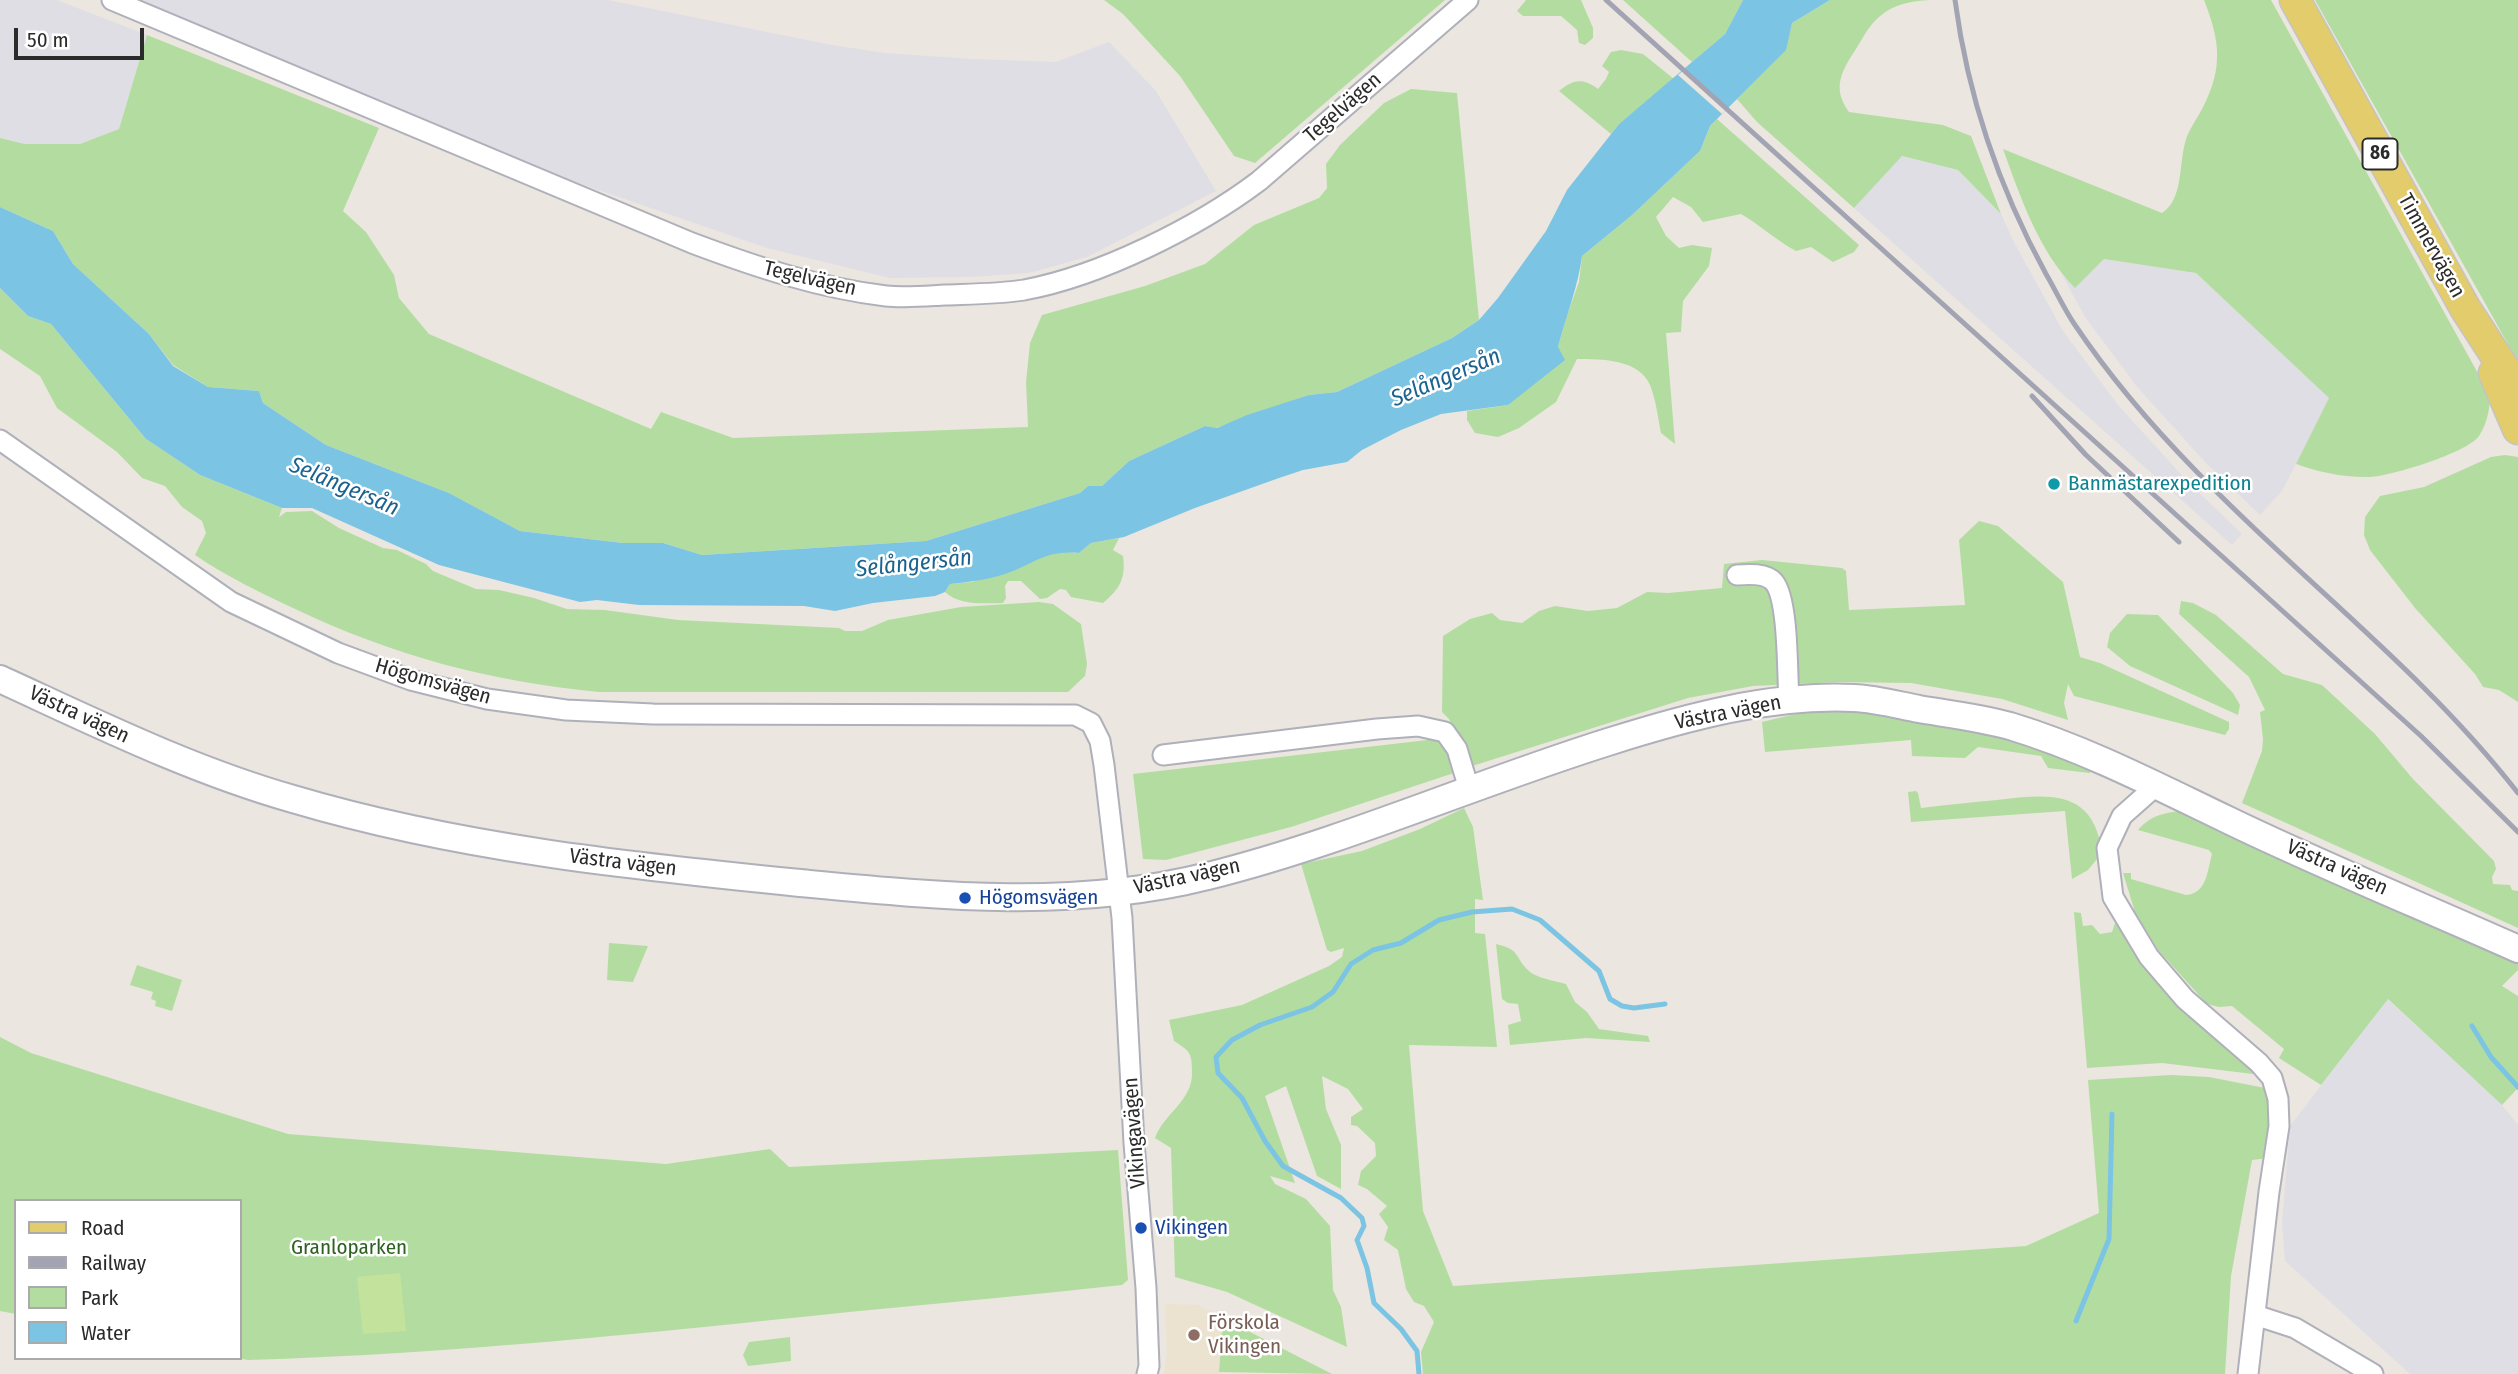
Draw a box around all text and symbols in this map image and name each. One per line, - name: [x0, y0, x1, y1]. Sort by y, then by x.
- scale bar: [18, 14, 147, 58]
- text: 50 m: [27, 27, 69, 53]
- street label: Tegelvägen: [1299, 68, 1387, 148]
- road number: 86: [2362, 138, 2398, 170]
- street label: Timmervägen: [2392, 190, 2470, 302]
- street label: Tegelvägen: [761, 256, 859, 302]
- water label: Selångersån: [1387, 343, 1505, 413]
- water label: Selångersån: [285, 452, 403, 522]
- place label: Banmästarexpedition: [2068, 471, 2252, 497]
- marker: Banmästarexpedition: [2046, 476, 2062, 492]
- water label: Selångersån: [855, 544, 973, 584]
- street label: Högomsvägen: [372, 653, 494, 711]
- street label: Västra vägen: [25, 681, 133, 749]
- street label: Västra vägen: [1673, 690, 1783, 736]
- street label: Västra vägen: [2283, 835, 2391, 901]
- street label: Västra vägen: [568, 844, 678, 882]
- street label: Västra vägen: [1132, 853, 1242, 901]
- place label: Högomsvägen: [979, 885, 1098, 911]
- marker: Högomsvägen: [957, 890, 973, 906]
- street label: Vikingavägen: [1119, 1076, 1151, 1190]
- legend: [14, 1199, 242, 1360]
- text: Road: [81, 1215, 125, 1241]
- place label: Vikingen: [1155, 1215, 1228, 1241]
- marker: Vikingen: [1133, 1220, 1149, 1236]
- park label: Granloparken: [291, 1235, 407, 1261]
- text: Railway: [81, 1250, 146, 1276]
- text: Park: [81, 1285, 118, 1311]
- place label: Förskola Vikingen: [1208, 1310, 1281, 1360]
- text: Water: [81, 1320, 131, 1346]
- marker: Förskola Vikingen: [1186, 1327, 1202, 1343]

